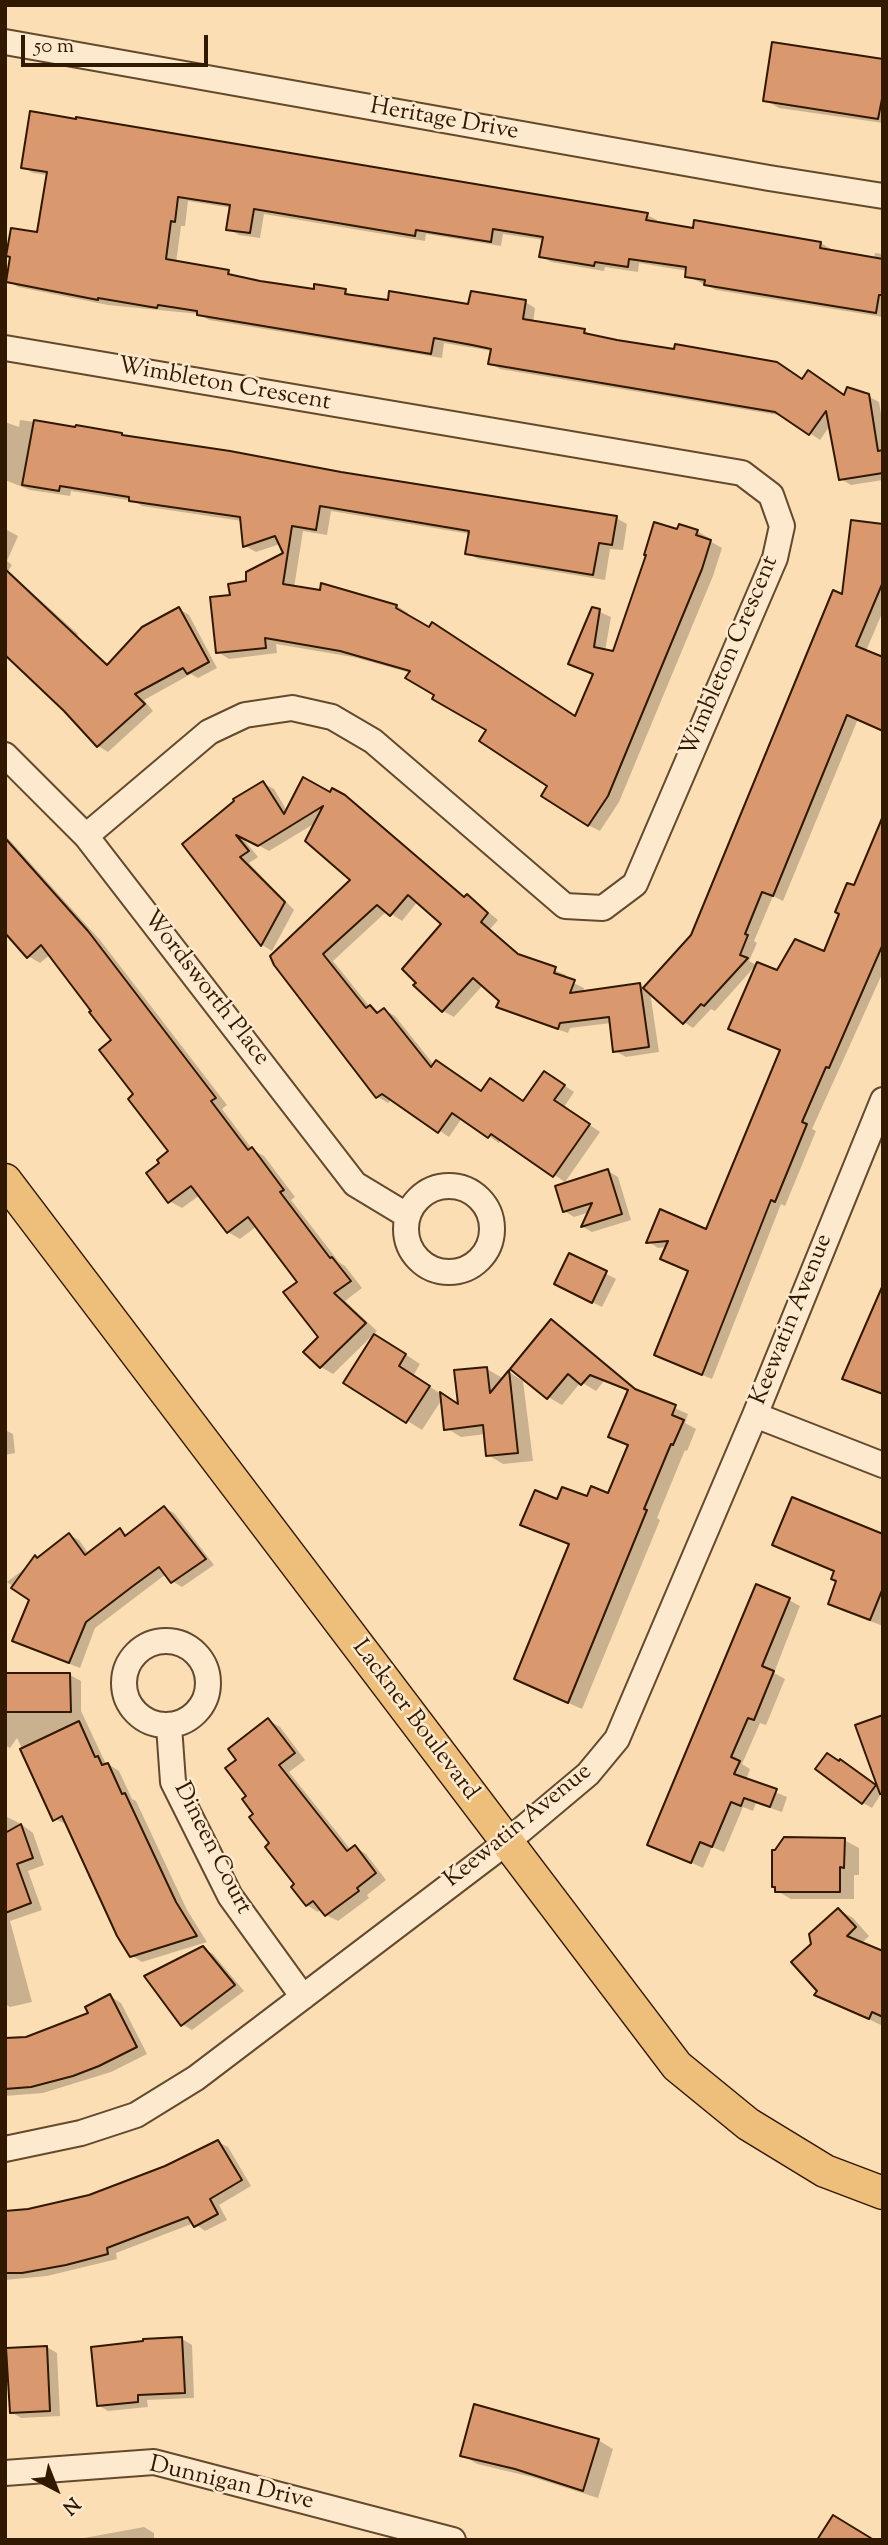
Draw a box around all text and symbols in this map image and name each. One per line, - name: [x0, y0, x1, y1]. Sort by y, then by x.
- scale bar: [24, 21, 212, 65]
- text: 50 m: [34, 32, 74, 62]
- street label: Heritage Drive: [367, 94, 521, 148]
- street label: Wimbleton Crescent: [115, 353, 333, 419]
- street label: Wimbleton Crescent: [676, 552, 786, 762]
- street label: Wordsworth Place: [135, 906, 275, 1072]
- street label: Keewatin Avenue: [746, 1230, 840, 1410]
- street label: Lackner Boulevard: [344, 1635, 484, 1807]
- street label: Keewatin Avenue: [439, 1759, 599, 1895]
- street label: Dineen Court: [165, 1778, 257, 1920]
- street label: Dunnigan Drive: [146, 2452, 316, 2518]
- north arrow: [21, 2454, 91, 2524]
- text: N: [56, 2490, 85, 2520]

